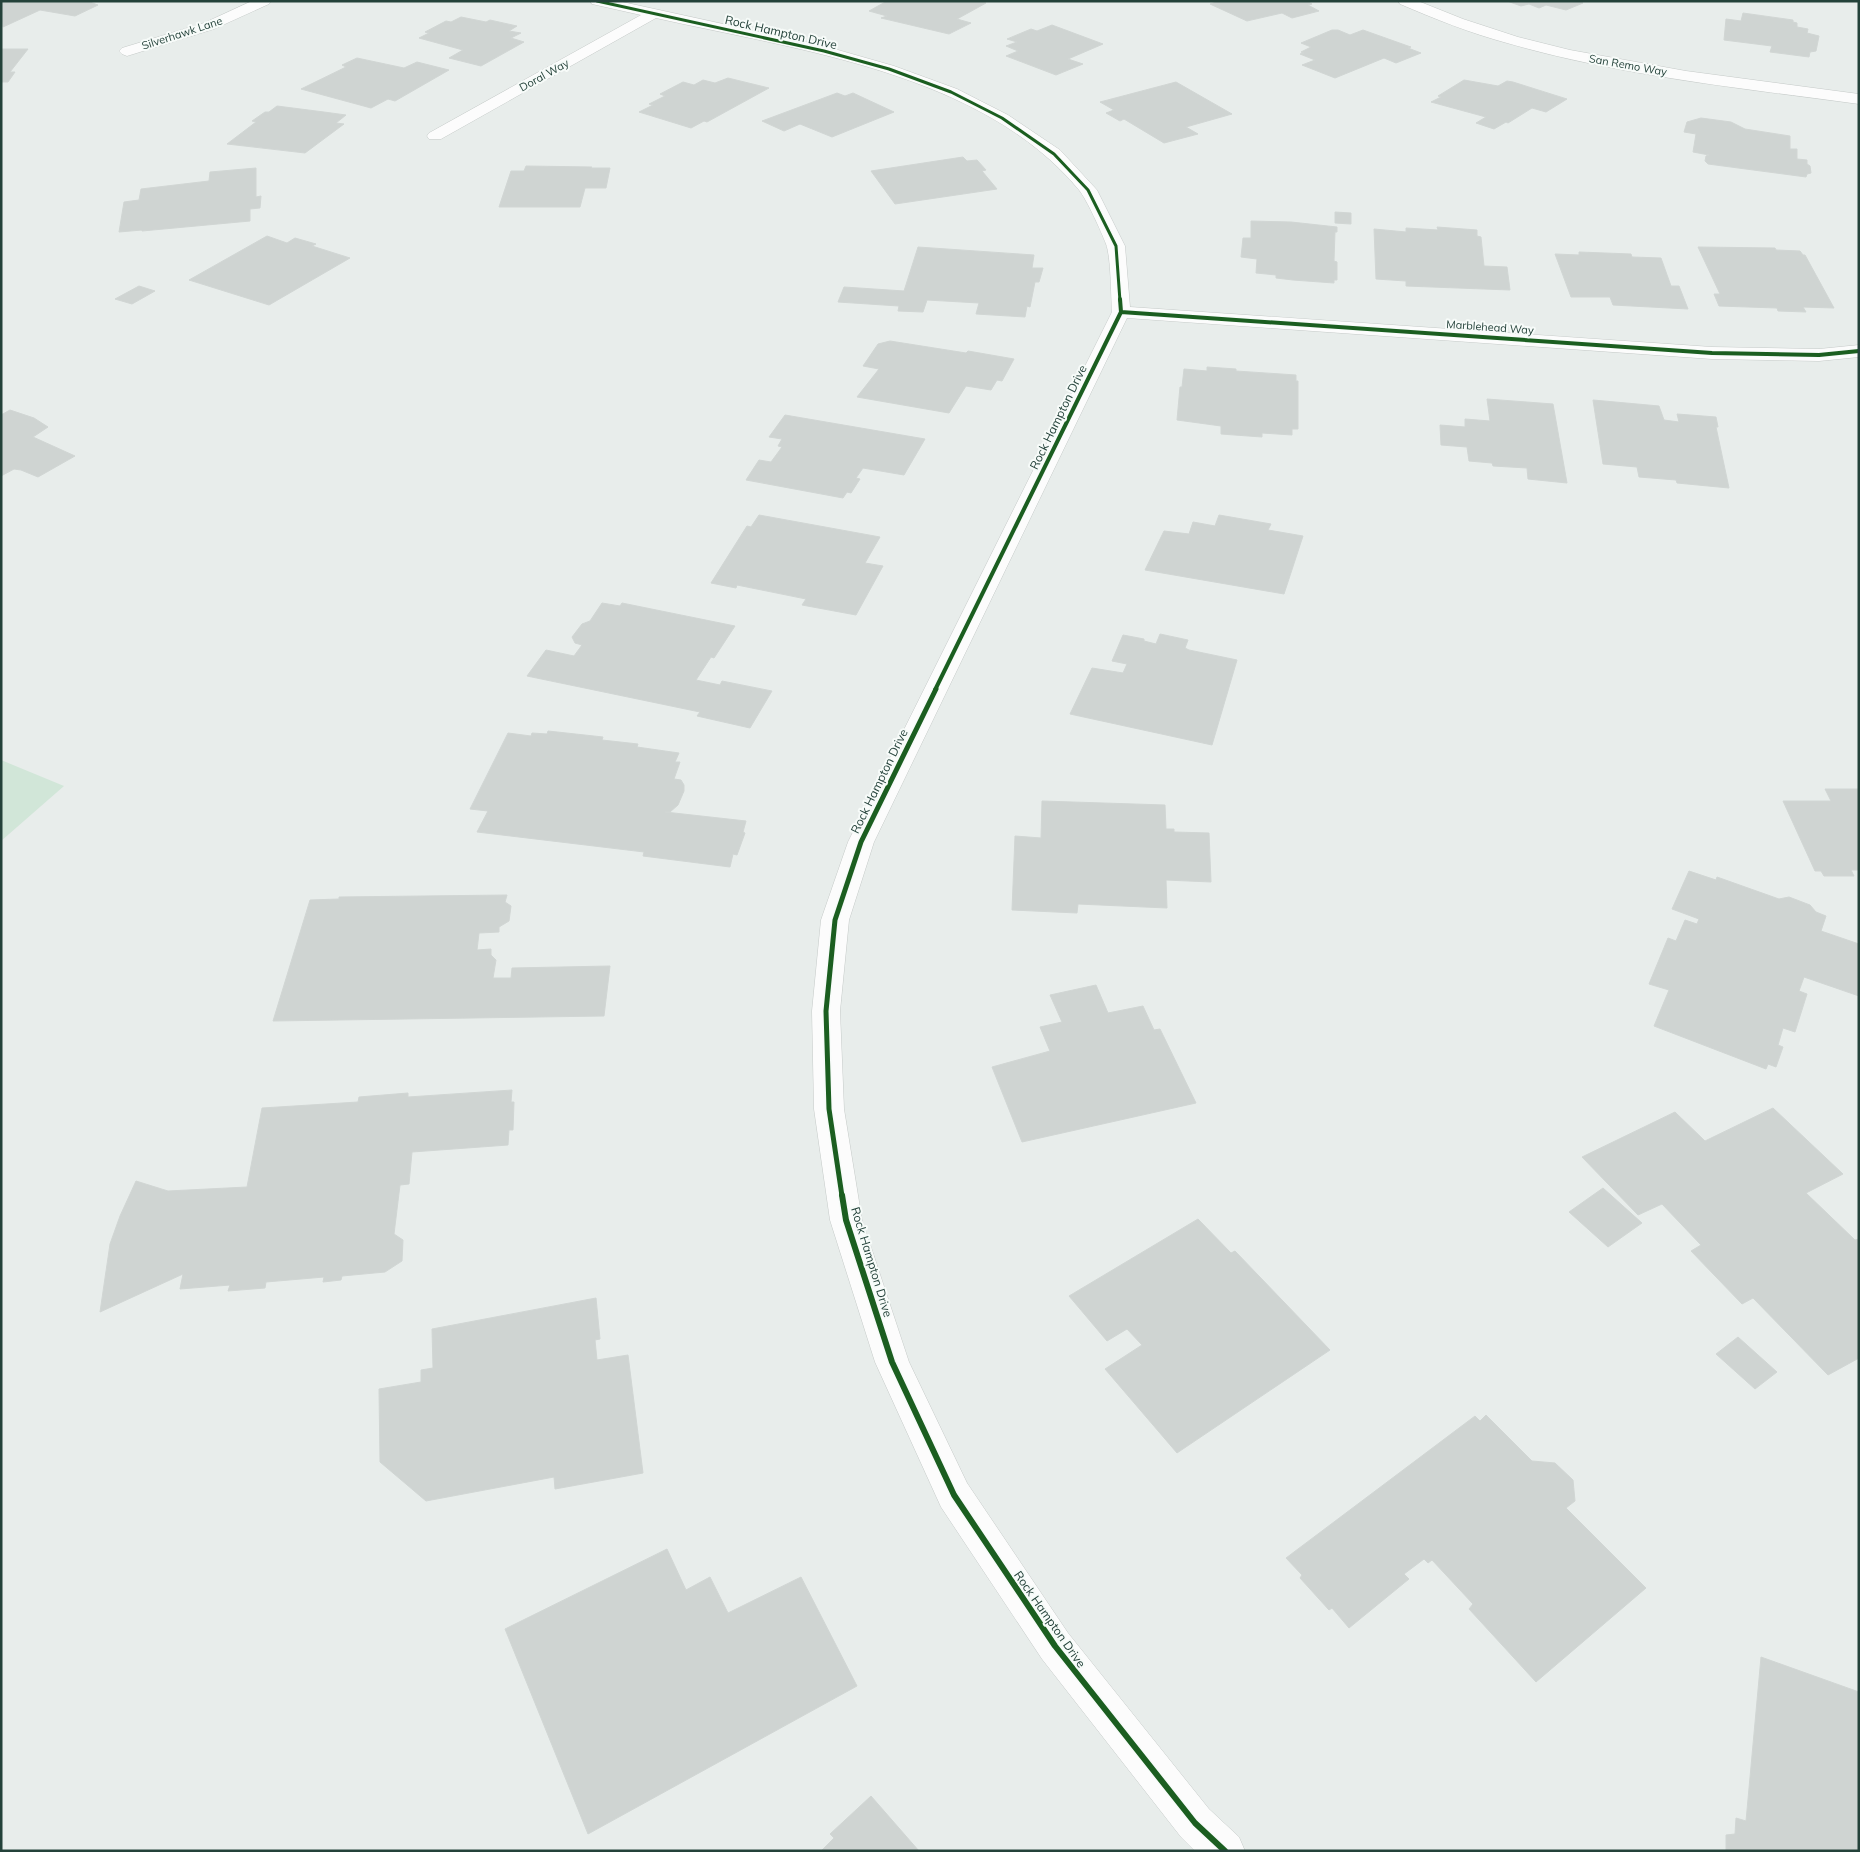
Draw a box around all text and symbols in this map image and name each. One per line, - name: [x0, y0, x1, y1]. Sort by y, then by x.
- street label: Rock Hampton Drive: [724, 12, 838, 52]
- street label: Silverhawk Lane: [140, 13, 224, 53]
- street label: San Remo Way: [1588, 51, 1668, 79]
- street label: Doral Way: [517, 56, 571, 94]
- street label: Marblehead Way: [1446, 317, 1534, 337]
- street label: Rock Hampton Drive: [1026, 362, 1090, 472]
- street label: Rock Hampton Drive: [847, 726, 911, 836]
- street label: Rock Hampton Drive: [848, 1205, 896, 1319]
- street label: Rock Hampton Drive: [1011, 1568, 1089, 1670]

